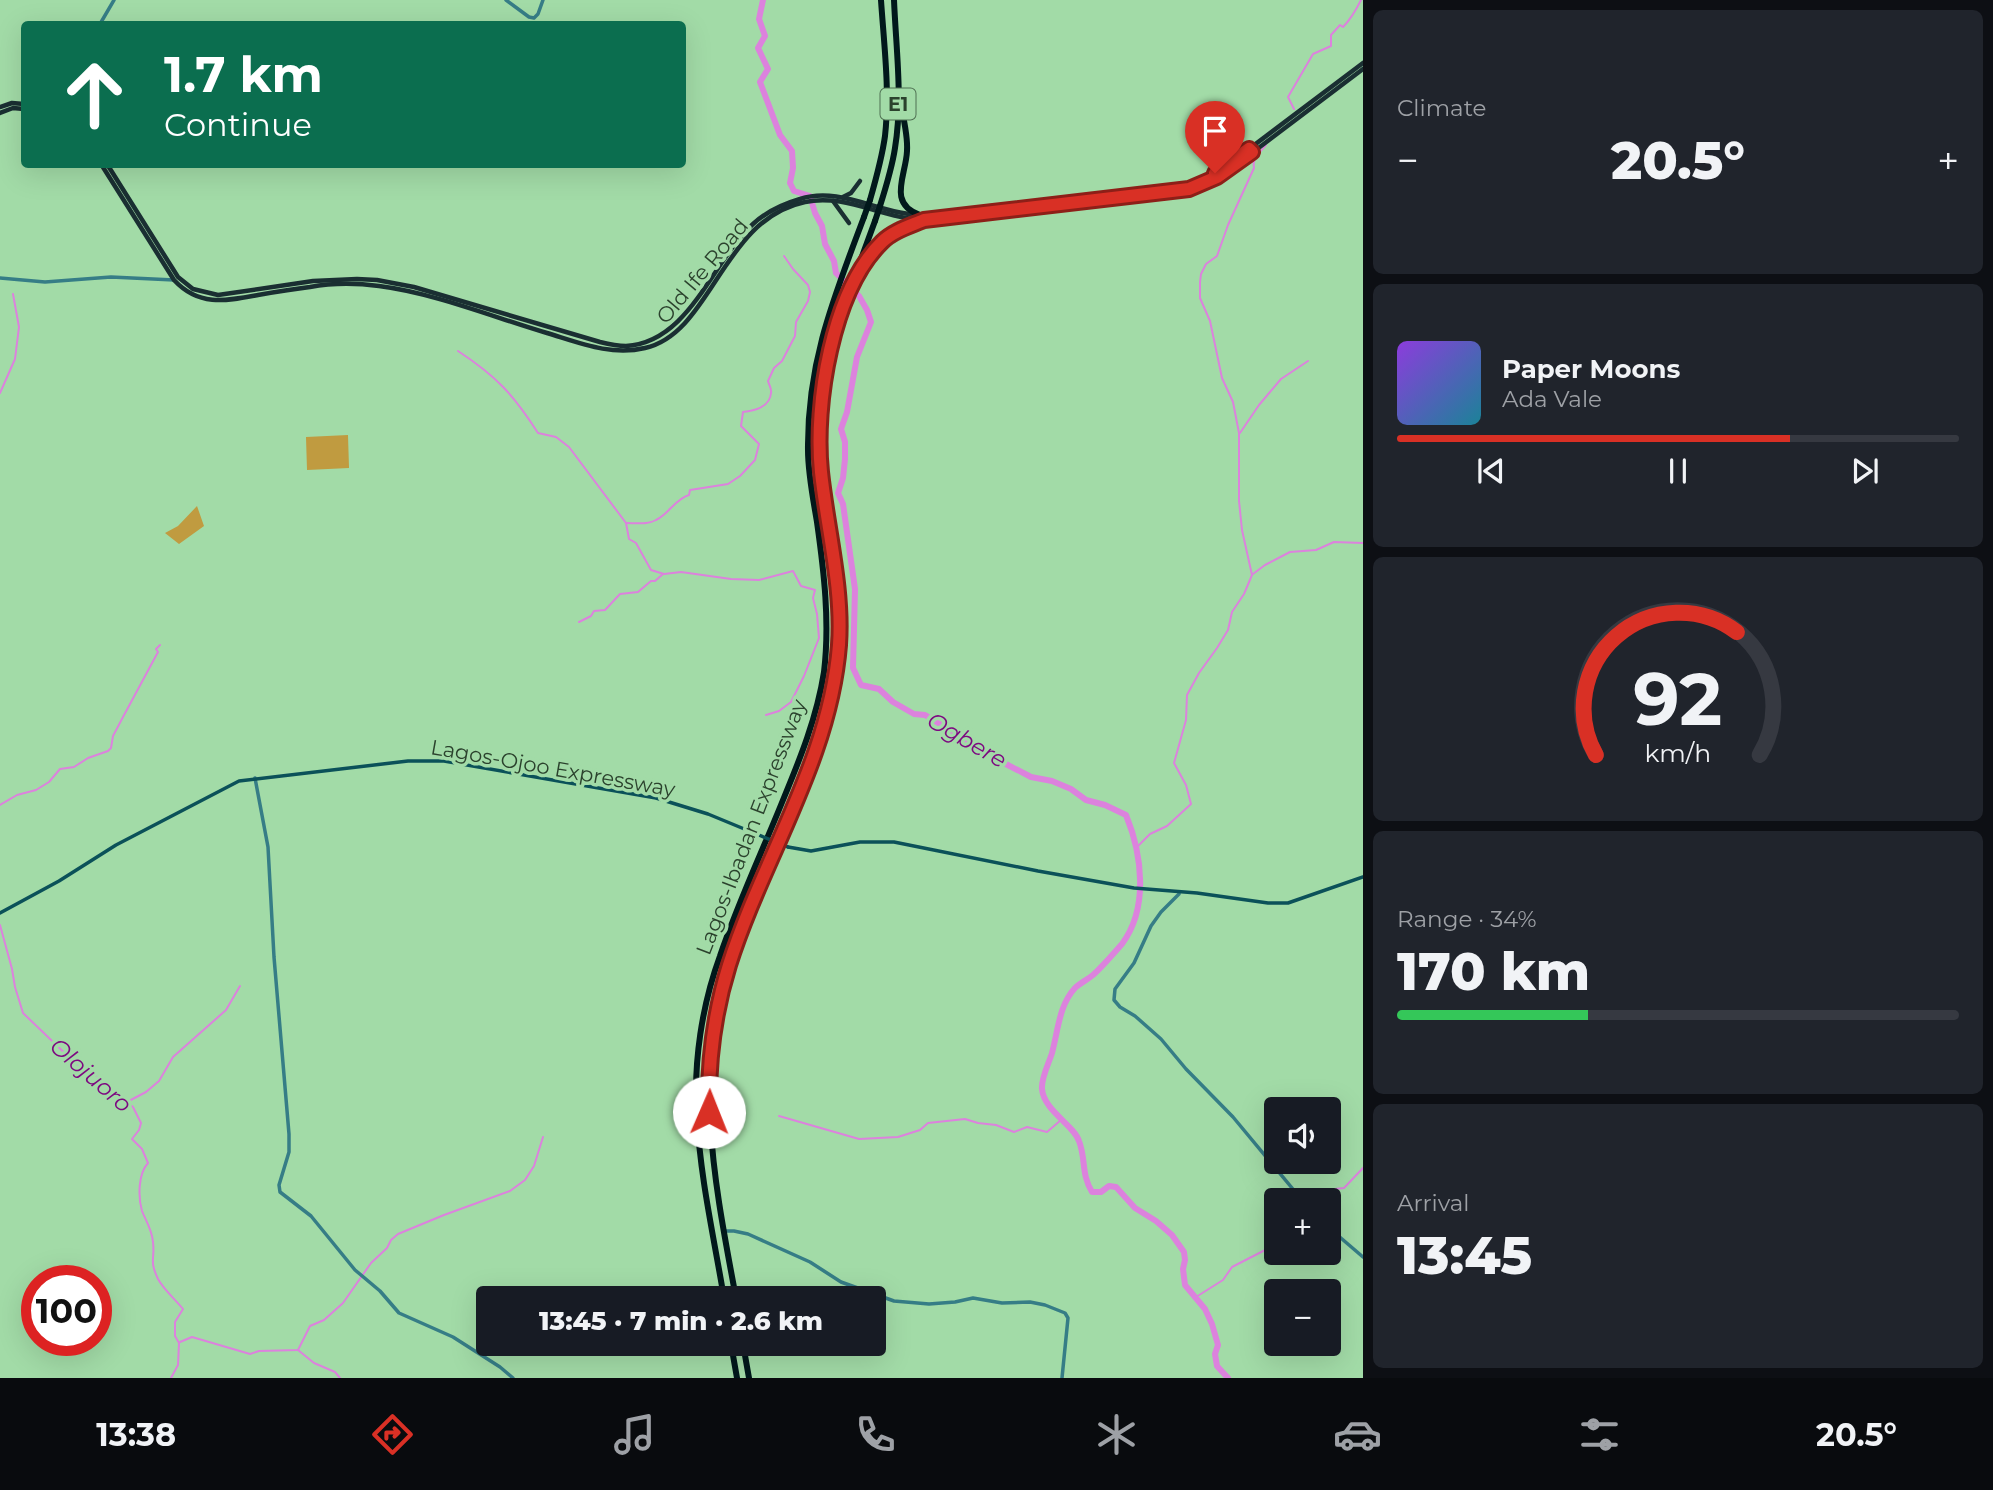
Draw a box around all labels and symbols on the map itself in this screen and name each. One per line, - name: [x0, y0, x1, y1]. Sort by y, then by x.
- road number: E1: [880, 88, 916, 120]
- pin: [1185, 101, 1245, 173]
- street label: Old Ife Road: [651, 213, 753, 329]
- street label: Lagos-Ibadan Expressway: [691, 695, 812, 958]
- water label: Ogbere: [922, 706, 1012, 774]
- street label: Lagos-Ojoo Expressway: [429, 734, 678, 802]
- water label: Olojuoro: [44, 1032, 138, 1118]
- position arrow: [672, 1075, 746, 1149]
- speed limit sign: 100: [21, 1265, 112, 1356]

